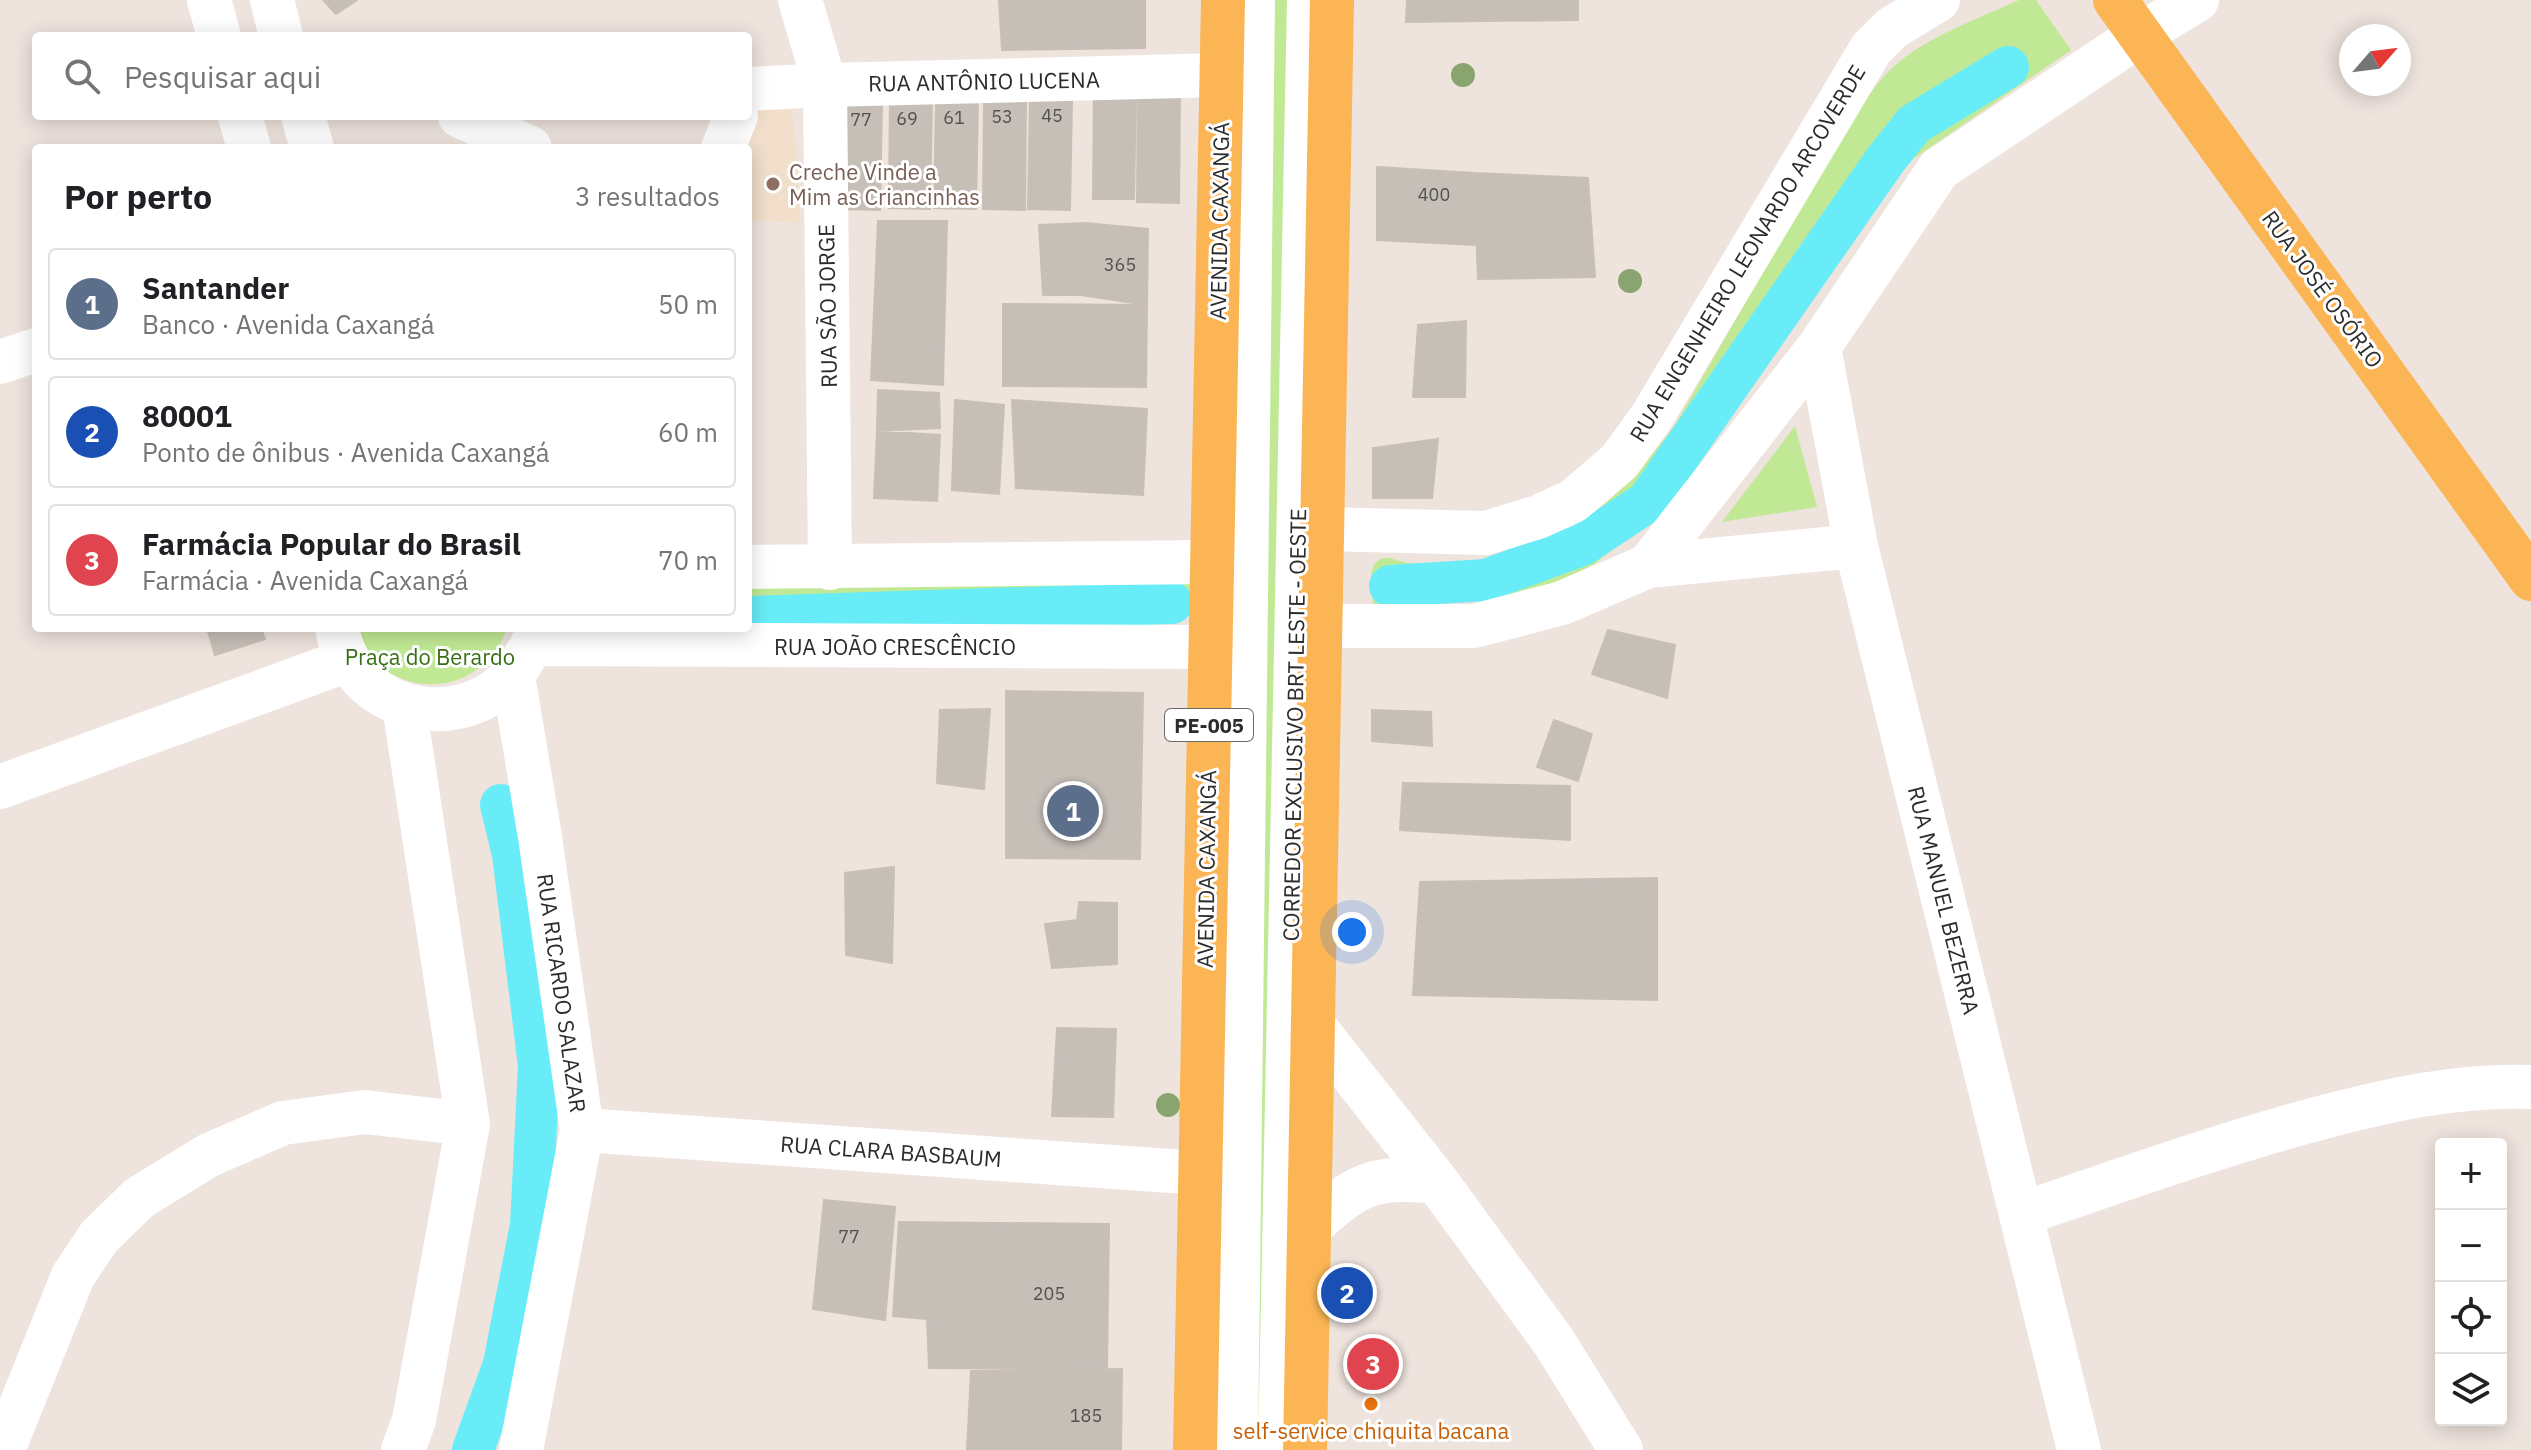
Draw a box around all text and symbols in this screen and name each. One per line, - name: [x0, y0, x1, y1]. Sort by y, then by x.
- north arrow: [2339, 24, 2411, 96]
- search box: [32, 32, 752, 120]
- icon: search: [60, 54, 104, 98]
- text: Pesquisar aqui: [124, 57, 321, 96]
- street label: RUA ENGENHEIRO LEONARDO ARCOVERDE: [1623, 59, 1871, 447]
- street label: RUA ANTÔNIO LUCENA: [868, 64, 1100, 98]
- house number: 45: [1041, 104, 1063, 127]
- house number: 53: [991, 105, 1013, 128]
- house number: 61: [943, 106, 965, 129]
- house number: 69: [896, 107, 918, 130]
- house number: 77: [850, 108, 872, 131]
- street label: AVENIDA CAXANGÁ: [1203, 122, 1235, 320]
- place label: Creche Vinde a Mim as Criancinhas: [789, 157, 980, 211]
- text: Por perto: [64, 174, 212, 218]
- marker: Creche Vinde a Mim as Criancinhas: [764, 175, 782, 193]
- text: 3 resultados: [575, 179, 720, 213]
- house number: 400: [1418, 183, 1450, 206]
- street label: RUA JOSÉ OSÓRIO: [2256, 205, 2390, 373]
- street label: RUA SÃO JORGE: [811, 224, 843, 388]
- house number: 365: [1104, 253, 1136, 276]
- text: Santander: [142, 268, 289, 307]
- text: 1: [84, 287, 100, 321]
- text: 50 m: [658, 287, 718, 321]
- text: Banco · Avenida Caxangá: [142, 307, 435, 341]
- text: 80001: [142, 396, 232, 435]
- text: 2: [84, 415, 100, 449]
- text: 60 m: [658, 415, 718, 449]
- text: Ponto de ônibus · Avenida Caxangá: [142, 435, 550, 469]
- street label: CORREDOR EXCLUSIVO BRT LESTE - OESTE: [1276, 508, 1312, 942]
- text: Farmácia Popular do Brasil: [142, 524, 521, 563]
- text: 3: [84, 543, 100, 577]
- text: 70 m: [658, 543, 718, 577]
- text: Farmácia · Avenida Caxangá: [142, 563, 468, 597]
- street label: RUA JOÃO CRESCÊNCIO: [774, 632, 1016, 661]
- park label: Praça do Berardo: [345, 642, 515, 671]
- road number: PE-005: [1165, 709, 1253, 741]
- street label: AVENIDA CAXANGÁ: [1190, 770, 1222, 968]
- pin: 1: [1047, 781, 1099, 841]
- street label: RUA MANUEL BEZERRA: [1902, 783, 1986, 1017]
- street label: RUA RICARDO SALAZAR: [531, 871, 593, 1115]
- your location: [1332, 912, 1372, 952]
- street label: RUA CLARA BASBAUM: [779, 1129, 1003, 1173]
- map controls: [2435, 1138, 2507, 1426]
- button: +: [2435, 1138, 2507, 1210]
- button: −: [2435, 1210, 2507, 1282]
- house number: 77: [838, 1225, 860, 1248]
- pin: 2: [1321, 1263, 1373, 1323]
- house number: 205: [1033, 1282, 1065, 1305]
- button: locate: [2435, 1282, 2507, 1354]
- pin: 3: [1347, 1334, 1399, 1394]
- button: layers: [2435, 1354, 2507, 1426]
- marker: self-service chiquita bacana: [1362, 1395, 1380, 1413]
- house number: 185: [1070, 1404, 1102, 1427]
- place label: self-service chiquita bacana: [1233, 1416, 1509, 1445]

